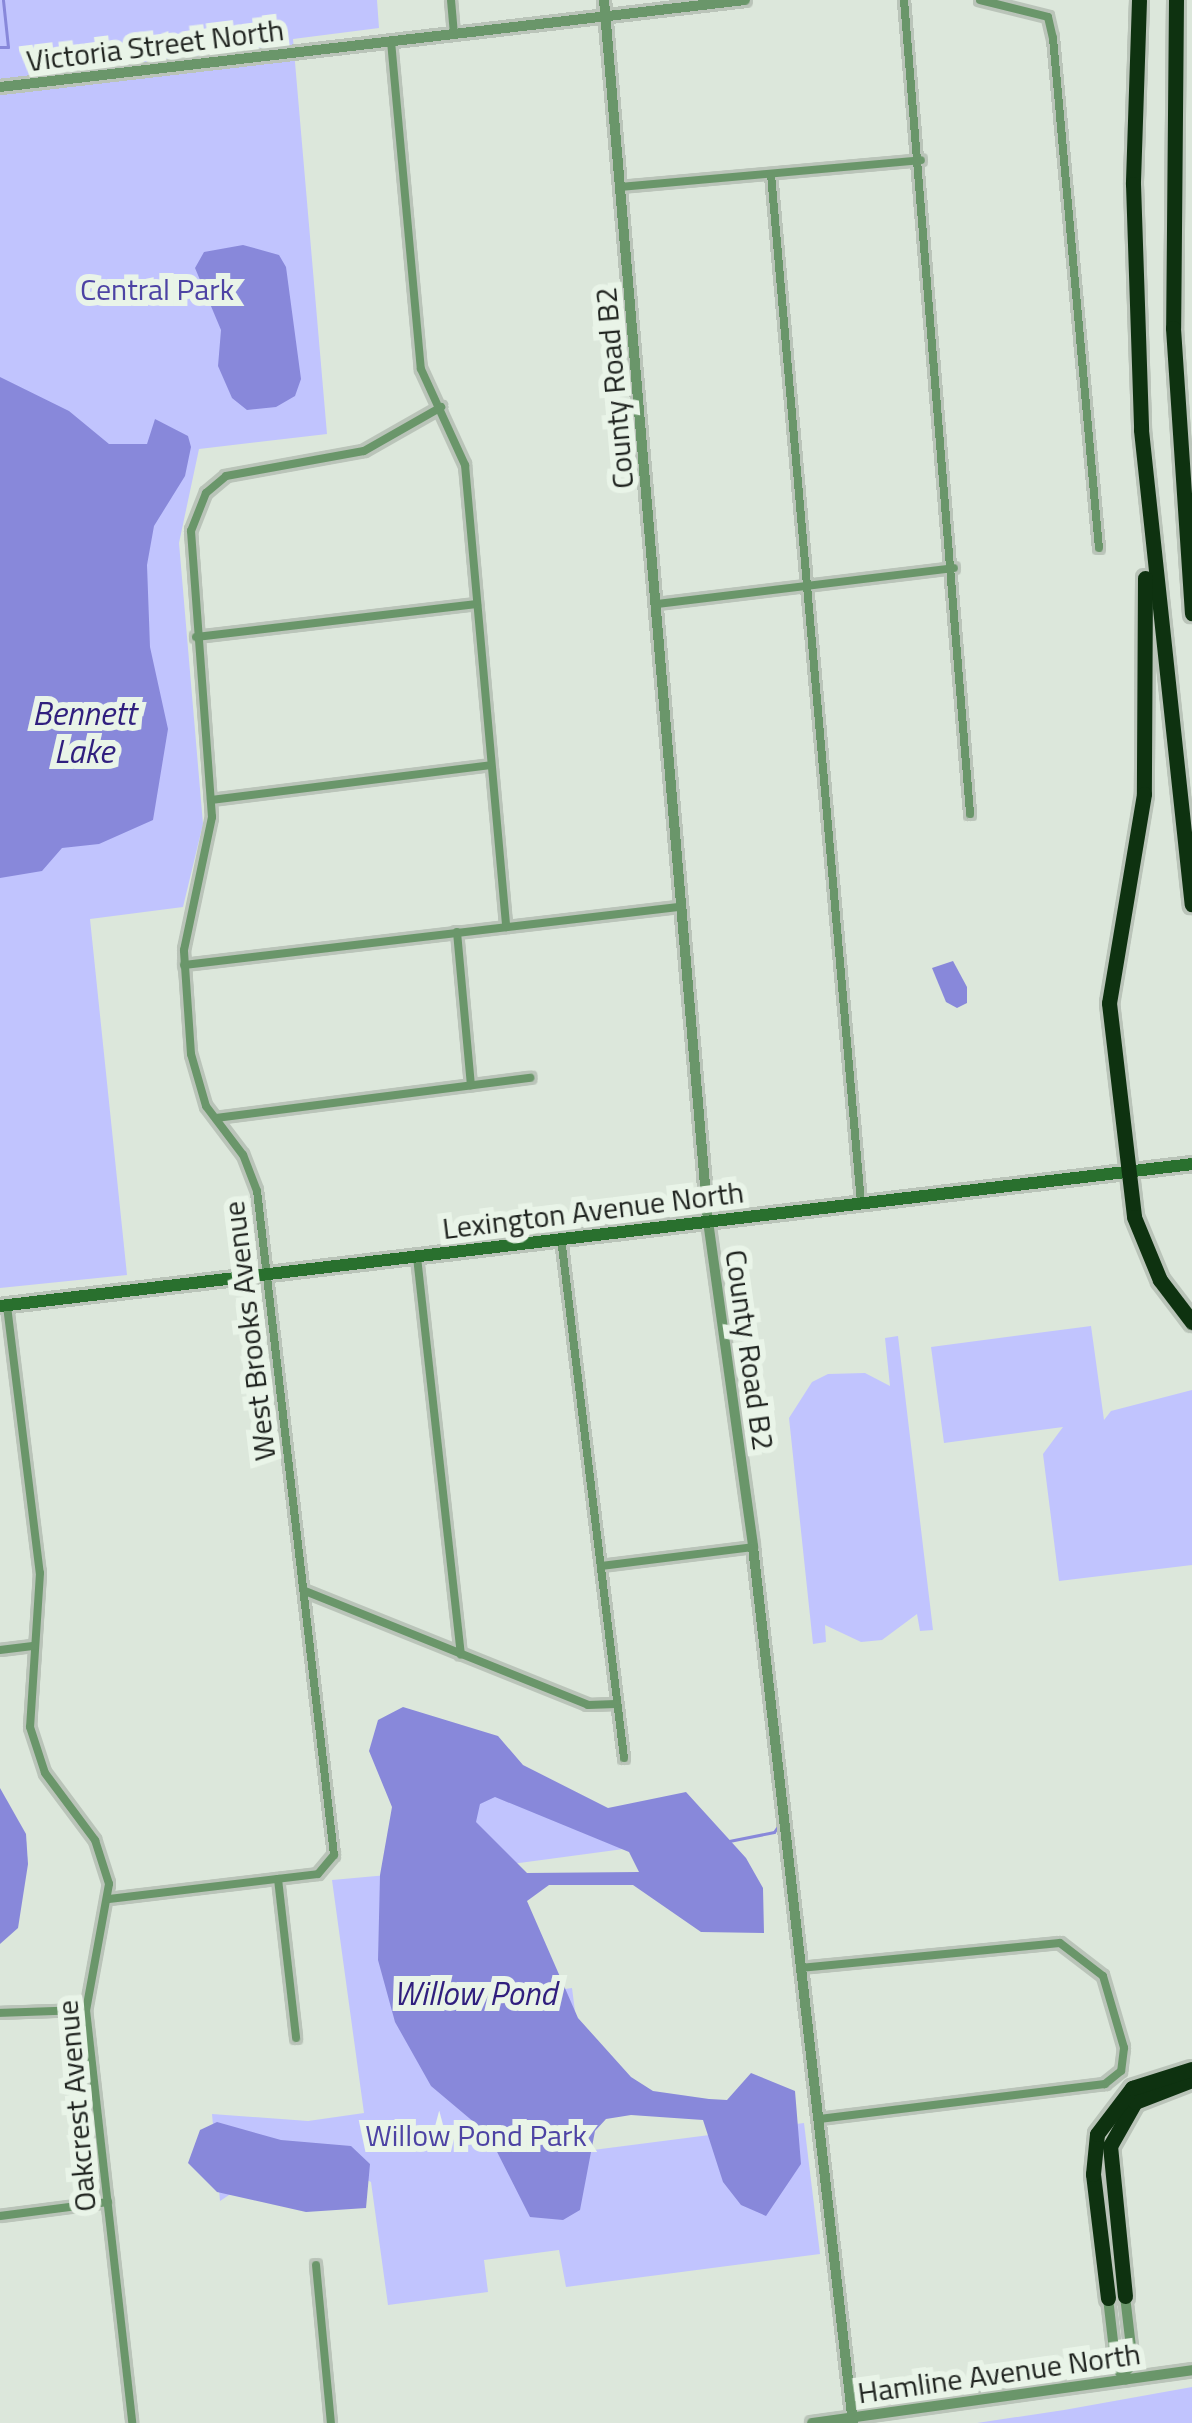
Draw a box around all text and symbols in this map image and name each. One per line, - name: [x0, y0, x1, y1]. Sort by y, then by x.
- street label: Victoria Street North: [24, 11, 286, 79]
- park label: Central Park: [80, 271, 234, 307]
- street label: County Road B2: [587, 286, 641, 490]
- water label: Bennett Lake: [32, 694, 136, 772]
- street label: Lexington Avenue North: [440, 1174, 746, 1246]
- street label: West Brooks Avenue: [215, 1199, 283, 1463]
- street label: County Road B2: [718, 1247, 782, 1453]
- water label: Willow Pond: [393, 1974, 557, 2014]
- street label: Oakcrest Avenue: [49, 1999, 103, 2213]
- park label: Willow Pond Park: [365, 2117, 587, 2153]
- street label: Hamline Avenue North: [855, 2335, 1143, 2411]

